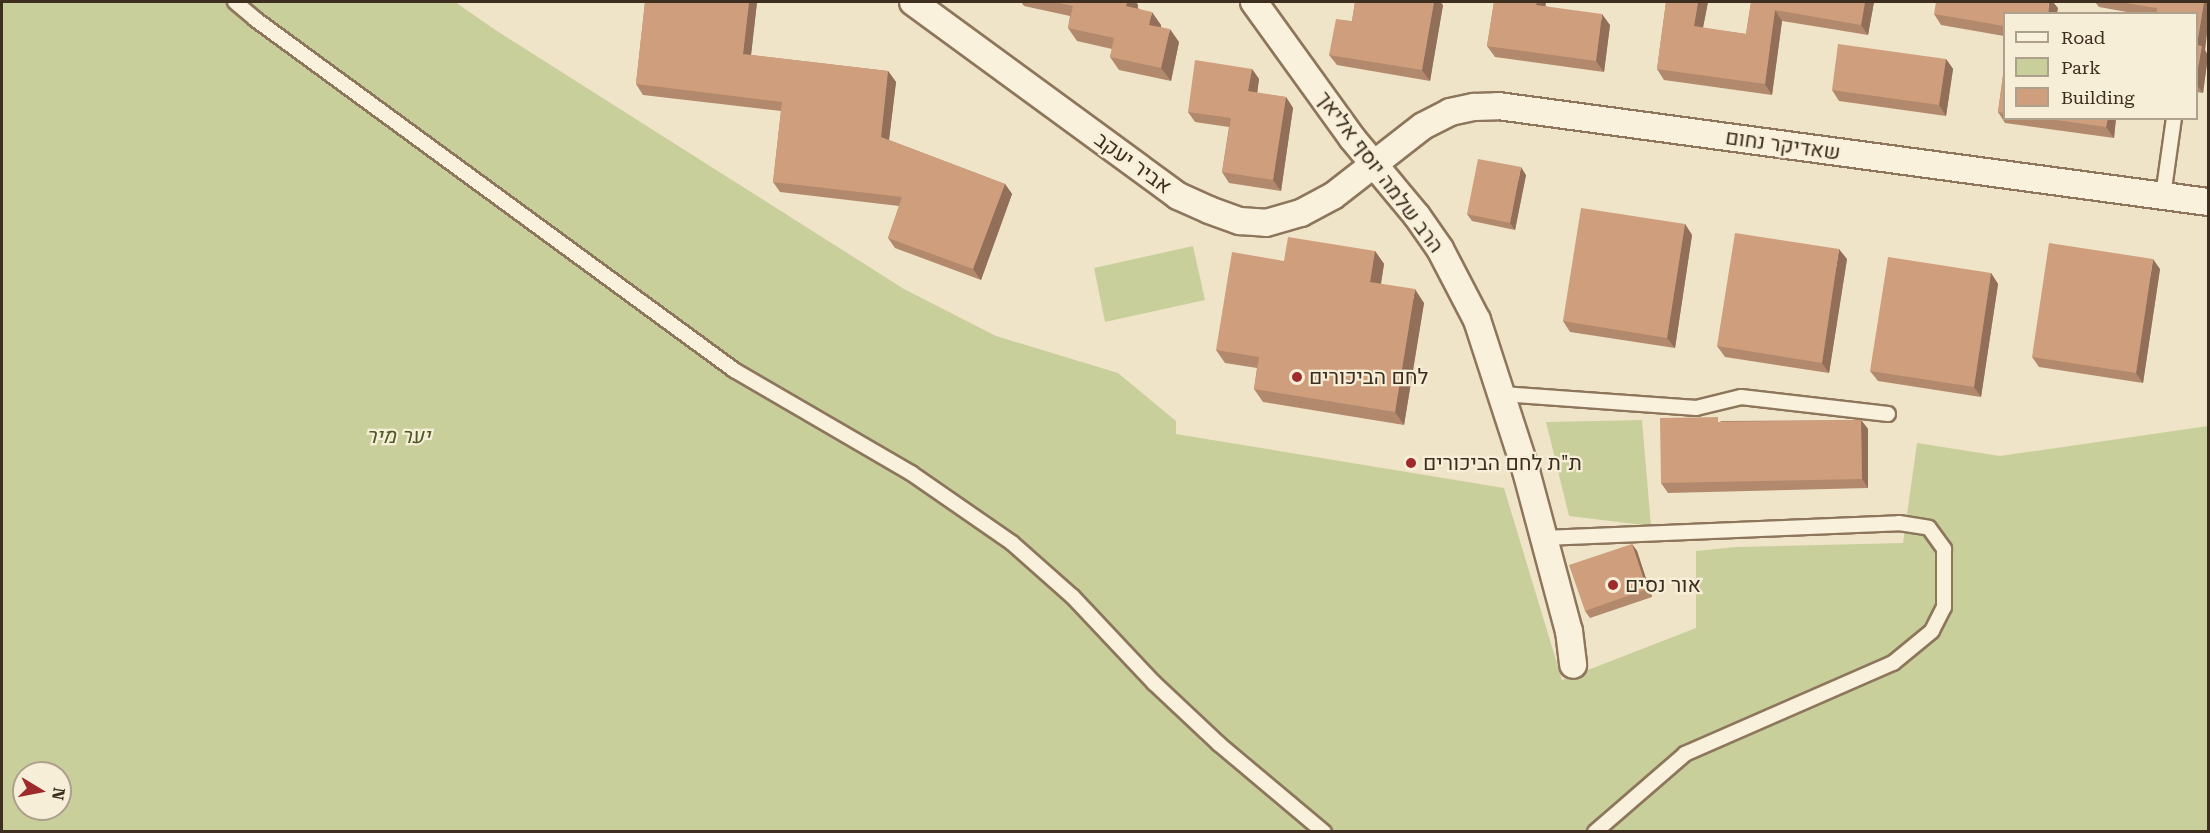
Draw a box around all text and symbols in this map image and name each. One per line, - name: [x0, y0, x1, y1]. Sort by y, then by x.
- legend: [2003, 12, 2198, 120]
- text: Road: [2061, 27, 2105, 48]
- text: Park: [2061, 57, 2101, 78]
- street label: הרב שלמה יוסף אליאך: [1311, 86, 1449, 258]
- text: Building: [2061, 87, 2135, 108]
- street label: שאדיקר נחום: [1724, 124, 1842, 166]
- street label: אביר יעקב: [1090, 127, 1176, 199]
- place label: לחם הביכורים: [1309, 364, 1428, 390]
- marker: לחם הביכורים: [1290, 370, 1304, 384]
- park label: יער מיר: [366, 423, 430, 449]
- place label: ת"ת לחם הביכורים: [1423, 450, 1582, 476]
- marker: ת"ת לחם הביכורים: [1404, 456, 1418, 470]
- place label: אור נסים: [1625, 572, 1701, 598]
- marker: אור נסים: [1606, 578, 1620, 592]
- north arrow: [12, 761, 72, 821]
- text: N: [48, 786, 69, 802]

